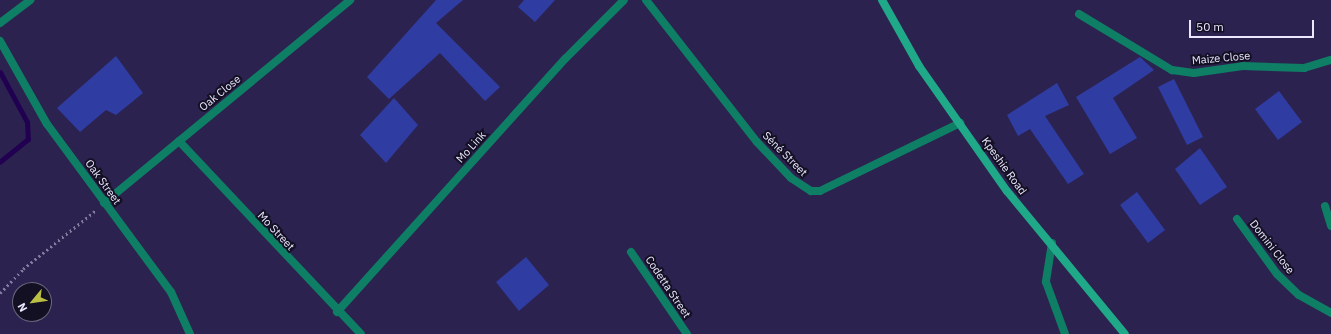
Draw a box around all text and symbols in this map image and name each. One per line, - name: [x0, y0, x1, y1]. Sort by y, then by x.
- scale bar: [1191, 12, 1316, 38]
- text: 50 m: [1196, 19, 1224, 34]
- street label: Maize Close: [1191, 49, 1251, 67]
- street label: Oak Close: [197, 72, 243, 114]
- street label: Mo Link: [453, 128, 489, 166]
- street label: Séné Street: [760, 129, 810, 179]
- street label: Kpeshie Road: [979, 135, 1029, 197]
- street label: Oak Street: [82, 157, 124, 207]
- street label: Mo Street: [255, 209, 297, 253]
- street label: Domini Close: [1247, 217, 1297, 277]
- street label: Codetta Street: [642, 254, 694, 320]
- north arrow: [12, 282, 52, 322]
- text: N: [14, 300, 30, 314]

